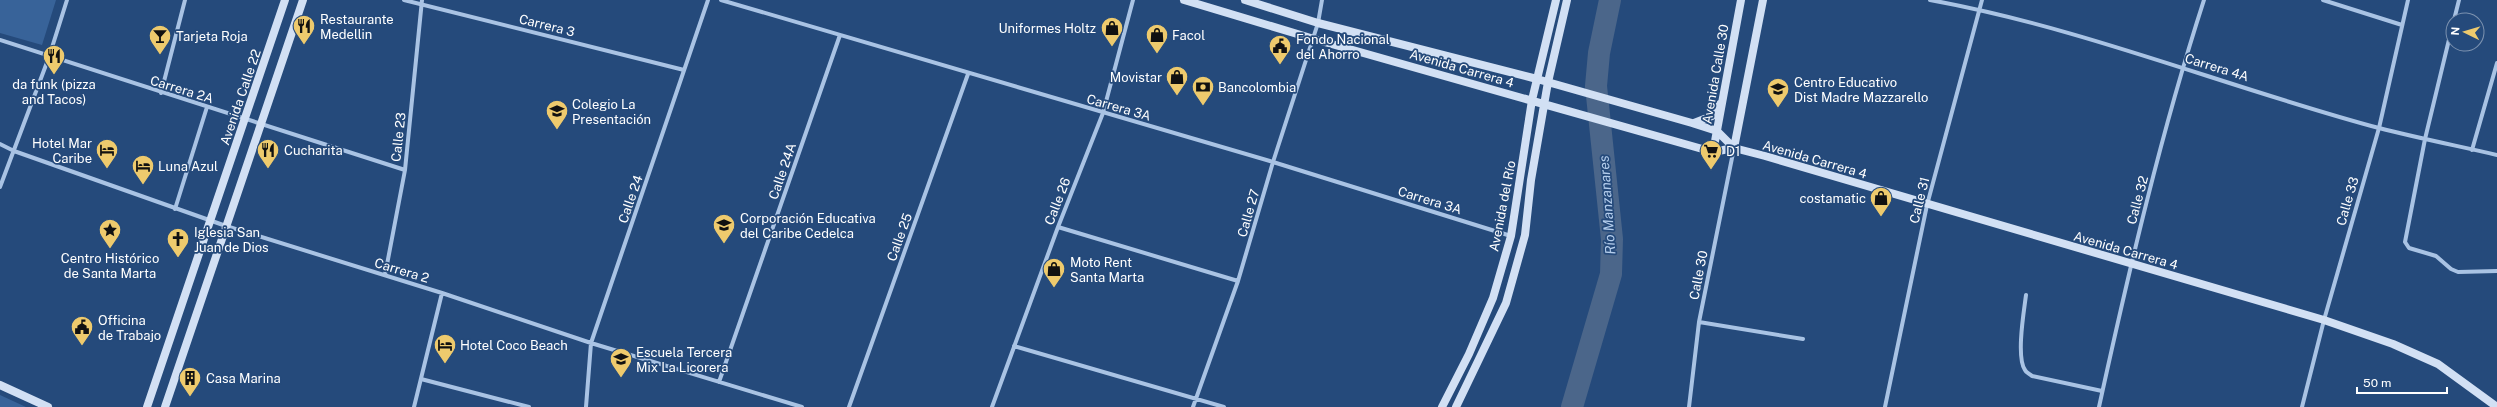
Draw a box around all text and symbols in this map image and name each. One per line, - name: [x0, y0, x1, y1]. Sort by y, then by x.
- street label: Carrera 3: [517, 11, 576, 40]
- place label: Restaurante Medellin: [320, 12, 394, 42]
- north arrow: [2445, 12, 2485, 52]
- restaurant icon: Restaurante Medellin: [291, 13, 317, 46]
- shop icon: Uniformes Holtz: [1099, 15, 1125, 48]
- place label: Uniformes Holtz: [998, 21, 1096, 36]
- shop icon: Facol: [1144, 22, 1170, 55]
- bar icon: Tarjeta Roja: [147, 23, 173, 56]
- street label: Avenida Calle 30: [1699, 23, 1732, 125]
- text: N: [2449, 26, 2461, 36]
- place label: Facol: [1172, 28, 1205, 43]
- place label: Tarjeta Roja: [176, 29, 248, 44]
- place label: Fondo Nacional del Ahorro: [1296, 32, 1390, 62]
- public building icon: Fondo Nacional del Ahorro: [1267, 33, 1293, 66]
- restaurant icon: da funk (pizza and Tacos): [41, 43, 67, 76]
- street label: Avenida Carrera 4: [1408, 46, 1516, 91]
- street label: Avenida Calle 22: [217, 47, 264, 147]
- street label: Carrera 4A: [2183, 51, 2251, 84]
- shop icon: Movistar: [1164, 64, 1190, 97]
- place label: Movistar: [1110, 70, 1162, 85]
- street label: Carrera 2A: [148, 73, 215, 106]
- bank icon: Bancolombia: [1190, 74, 1216, 107]
- place label: Centro Educativo Dist Madre Mazzarello: [1794, 75, 1928, 105]
- school or university icon: Centro Educativo Dist Madre Mazzarello: [1765, 76, 1791, 109]
- place label: da funk (pizza and Tacos): [12, 77, 96, 107]
- place label: Bancolombia: [1218, 80, 1296, 95]
- street label: Carrera 3A: [1085, 91, 1153, 124]
- place label: Colegio La Presentación: [572, 97, 651, 127]
- school or university icon: Colegio La Presentación: [544, 98, 570, 131]
- street label: Calle 23: [388, 112, 409, 163]
- place label: Hotel Mar Caribe: [32, 136, 92, 166]
- hotel icon: Hotel Mar Caribe: [94, 137, 120, 170]
- restaurant icon: Cucharita: [255, 137, 281, 170]
- street label: Avenida Carrera 4: [1761, 137, 1869, 182]
- supermarket icon: D1: [1698, 138, 1724, 171]
- street label: Calle 24A: [766, 141, 799, 201]
- place label: Cucharita: [284, 143, 343, 158]
- place label: D1: [1726, 144, 1740, 159]
- hotel icon: Luna Azul: [130, 153, 156, 186]
- water label: Río Manzanares: [1596, 155, 1618, 255]
- place label: Luna Azul: [158, 159, 218, 174]
- street label: Avenida del Río: [1486, 159, 1519, 253]
- street label: Calle 24: [615, 173, 646, 225]
- street label: Calle 32: [2124, 174, 2151, 226]
- street label: Calle 26: [1042, 175, 1073, 227]
- street label: Calle 31: [1906, 175, 1932, 225]
- street label: Calle 33: [2333, 175, 2362, 227]
- street label: Carrera 3A: [1396, 184, 1464, 217]
- shop icon: costamatic: [1868, 185, 1894, 218]
- street label: Calle 27: [1234, 187, 1263, 239]
- place label: costamatic: [1800, 191, 1866, 206]
- place label: Corporación Educativa del Caribe Cedelca: [740, 211, 876, 241]
- street label: Calle 25: [884, 211, 915, 263]
- school or university icon: Corporación Educativa del Caribe Cedelca: [711, 212, 737, 245]
- place icon: Centro Histórico de Santa Marta: [97, 217, 123, 250]
- place label: Iglesia San Juan de Dios: [194, 225, 269, 255]
- church icon: Iglesia San Juan de Dios: [165, 226, 191, 259]
- street label: Avenida Carrera 4: [2072, 228, 2180, 273]
- street label: Calle 30: [1686, 249, 1711, 301]
- place label: Centro Histórico de Santa Marta: [61, 251, 159, 281]
- street label: Carrera 2: [373, 255, 431, 286]
- place label: Moto Rent Santa Marta: [1070, 255, 1144, 285]
- shop icon: Moto Rent Santa Marta: [1041, 256, 1067, 289]
- place label: Officina de Trabajo: [98, 313, 161, 343]
- public building icon: Officina de Trabajo: [69, 314, 95, 347]
- hotel icon: Hotel Coco Beach: [432, 332, 458, 365]
- place label: Hotel Coco Beach: [460, 338, 568, 353]
- place label: Escuela Tercera Mix La Licorera: [636, 345, 732, 375]
- school or university icon: Escuela Tercera Mix La Licorera: [608, 346, 634, 379]
- building icon: Casa Marina: [177, 365, 203, 398]
- scale bar: [2357, 369, 2447, 395]
- place label: Casa Marina: [206, 371, 281, 386]
- text: 50 m: [2363, 376, 2391, 390]

